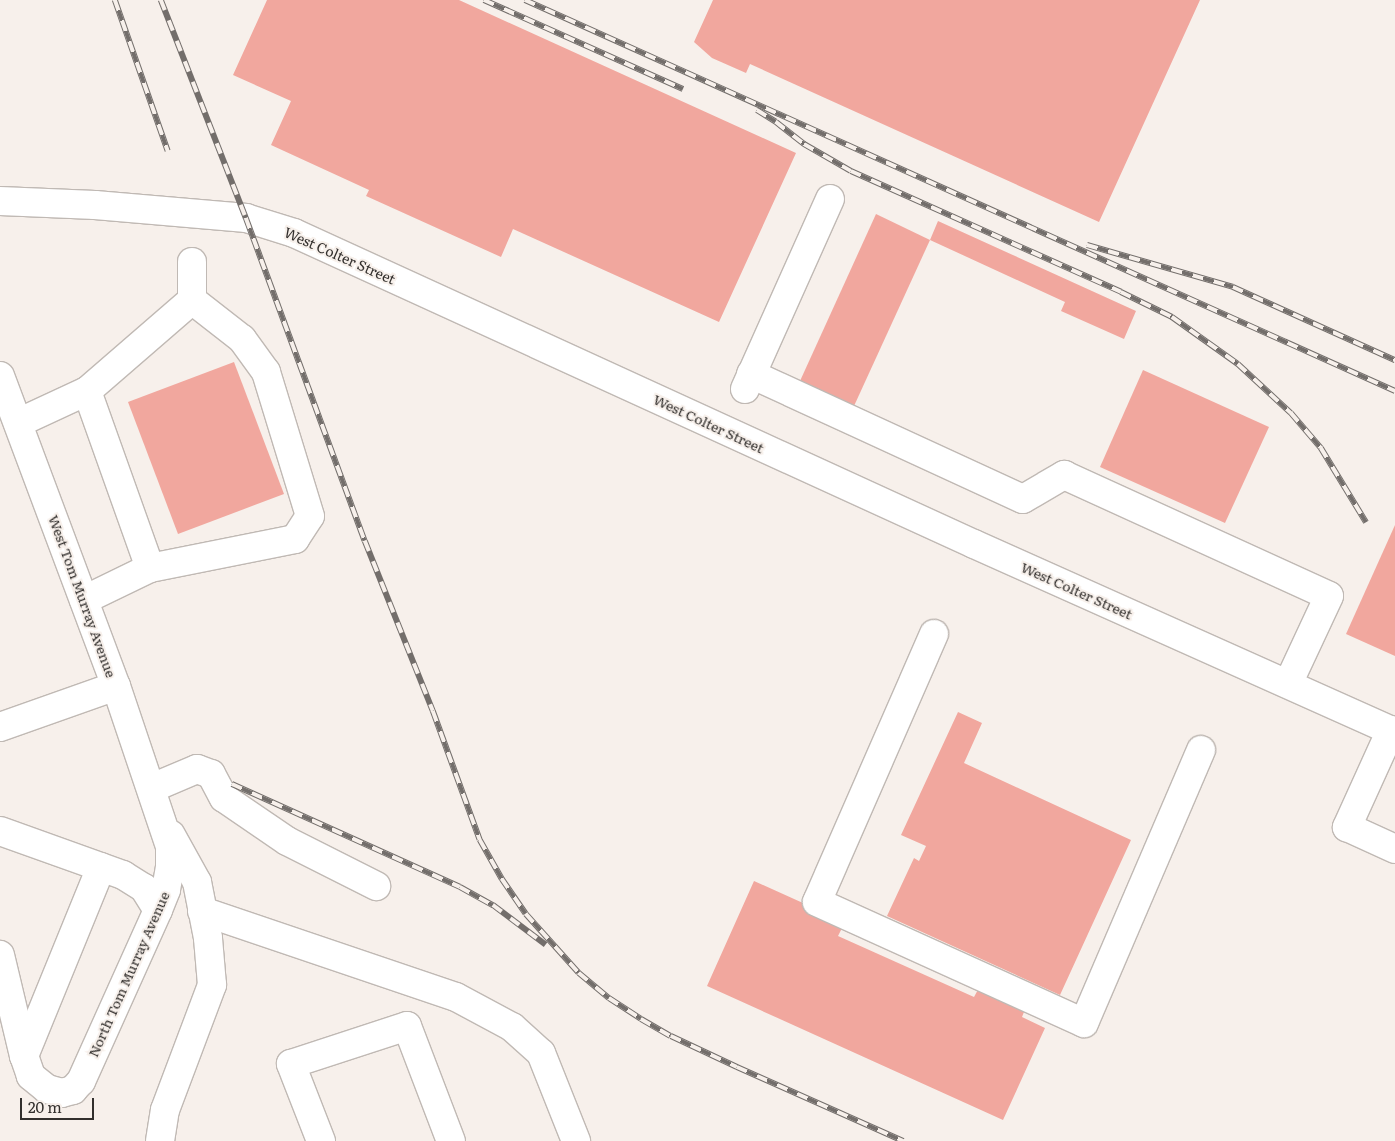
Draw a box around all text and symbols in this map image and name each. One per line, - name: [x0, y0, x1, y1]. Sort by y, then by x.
- street label: West Colter Street: [282, 223, 398, 287]
- street label: West Colter Street: [651, 390, 767, 456]
- street label: West Tom Murray Avenue: [46, 512, 120, 680]
- street label: West Colter Street: [1019, 558, 1135, 622]
- street label: North Tom Murray Avenue: [84, 889, 172, 1059]
- scale bar: [22, 1088, 96, 1120]
- text: 20 m: [28, 1095, 62, 1118]

